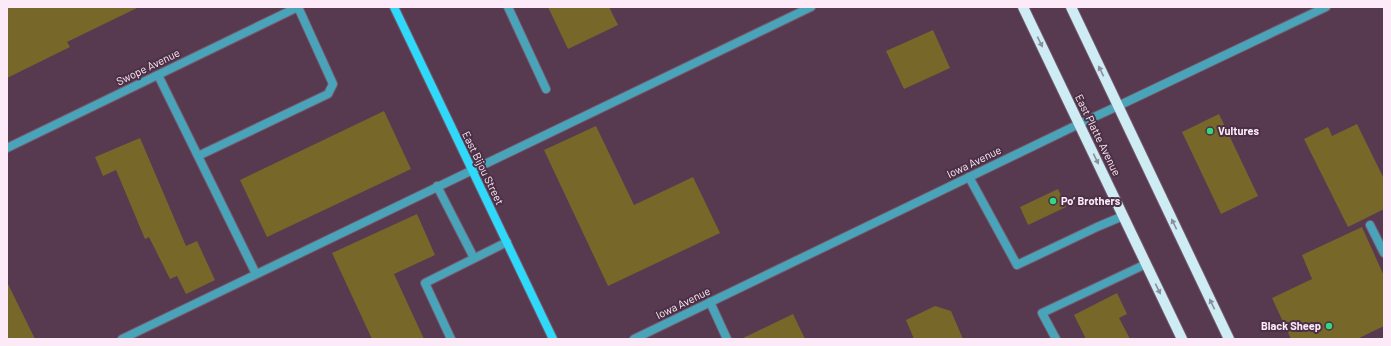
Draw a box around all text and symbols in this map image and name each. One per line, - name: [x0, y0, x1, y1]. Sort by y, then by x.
- one-way arrow: [1037, 36, 1043, 48]
- street label: Swope Avenue: [114, 45, 182, 88]
- one-way arrow: [1098, 66, 1104, 77]
- street label: East Platte Avenue: [1073, 92, 1124, 178]
- place label: Vultures: [1218, 124, 1259, 137]
- marker: Vultures: [1205, 126, 1215, 136]
- street label: East Bijou Street: [460, 129, 507, 207]
- street label: Iowa Avenue: [944, 143, 1003, 180]
- one-way arrow: [1093, 153, 1099, 165]
- place label: Po’ Brothers: [1061, 194, 1121, 207]
- marker: Po’ Brothers: [1048, 196, 1058, 206]
- one-way arrow: [1171, 219, 1177, 230]
- one-way arrow: [1155, 283, 1161, 294]
- street label: Iowa Avenue: [653, 284, 712, 321]
- one-way arrow: [1209, 298, 1215, 310]
- place label: Black Sheep: [1261, 319, 1321, 332]
- marker: Black Sheep: [1324, 321, 1334, 331]

